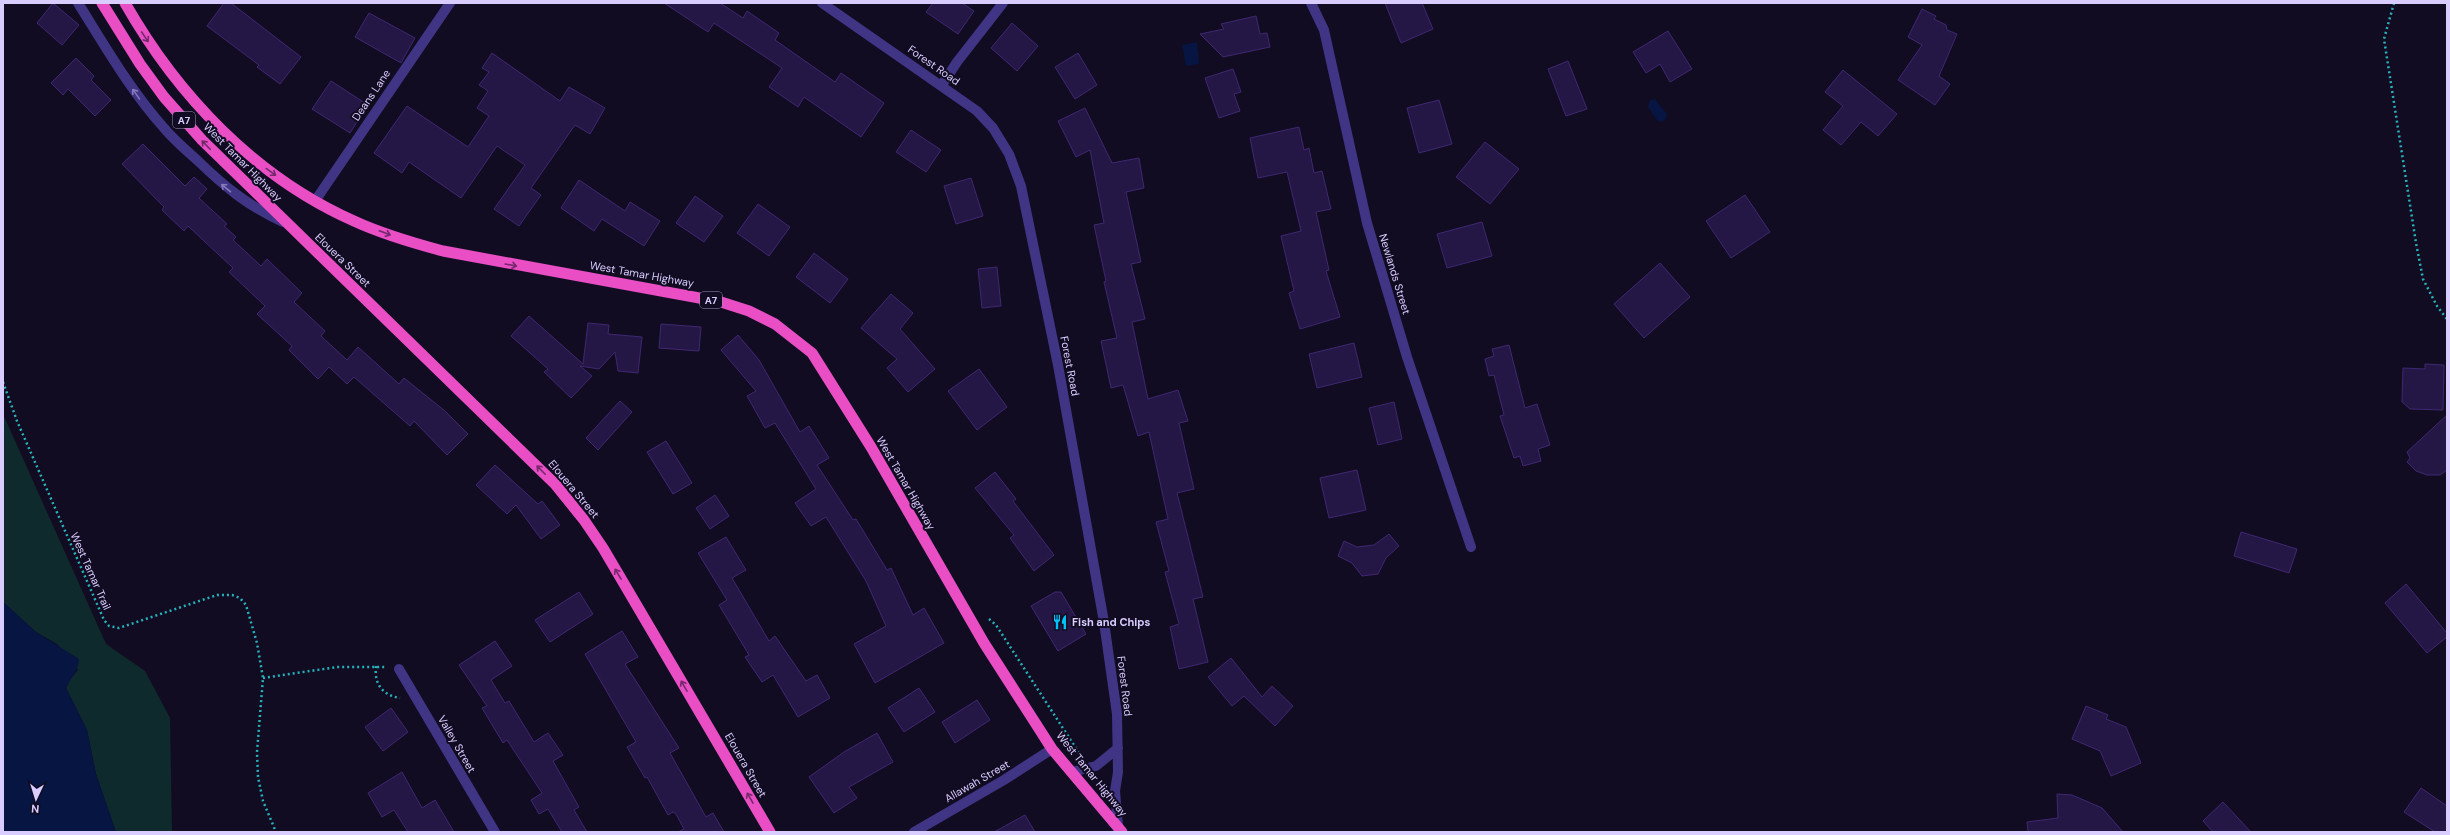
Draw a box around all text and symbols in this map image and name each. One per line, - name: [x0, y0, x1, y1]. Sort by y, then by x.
- one-way arrow: [141, 31, 149, 42]
- street label: Forest Road: [905, 42, 963, 88]
- street label: Deans Lane: [349, 67, 393, 123]
- one-way arrow: [132, 89, 141, 100]
- road number: A7: [173, 112, 195, 128]
- street label: West Tamar Highway: [201, 120, 285, 204]
- one-way arrow: [201, 140, 211, 150]
- one-way arrow: [265, 168, 276, 176]
- one-way arrow: [221, 183, 232, 192]
- street label: Elouera Street: [312, 230, 374, 290]
- one-way arrow: [378, 230, 390, 238]
- street label: Newlands Street: [1376, 232, 1414, 316]
- street label: West Tamar Highway: [589, 258, 695, 290]
- one-way arrow: [504, 261, 517, 269]
- road number: A7: [700, 292, 722, 308]
- street label: Forest Road: [1057, 335, 1083, 397]
- street label: West Tamar Highway: [874, 434, 938, 532]
- street label: Elouera Street: [546, 457, 602, 521]
- one-way arrow: [536, 465, 546, 475]
- street label: West Tamar Trail: [68, 530, 114, 612]
- one-way arrow: [614, 568, 622, 580]
- restaurant icon: Fish and Chips: [1051, 613, 1069, 631]
- place label: Fish and Chips: [1072, 615, 1151, 629]
- street label: Forest Road: [1114, 655, 1136, 717]
- one-way arrow: [680, 680, 688, 692]
- street label: Valley Street: [435, 713, 479, 775]
- street label: West Tamar Highway: [1053, 729, 1131, 819]
- street label: Elouera Street: [722, 730, 770, 800]
- street label: Allawah Street: [942, 757, 1012, 805]
- north arrow: [16, 779, 56, 819]
- one-way arrow: [746, 792, 754, 804]
- text: N: [31, 802, 40, 816]

